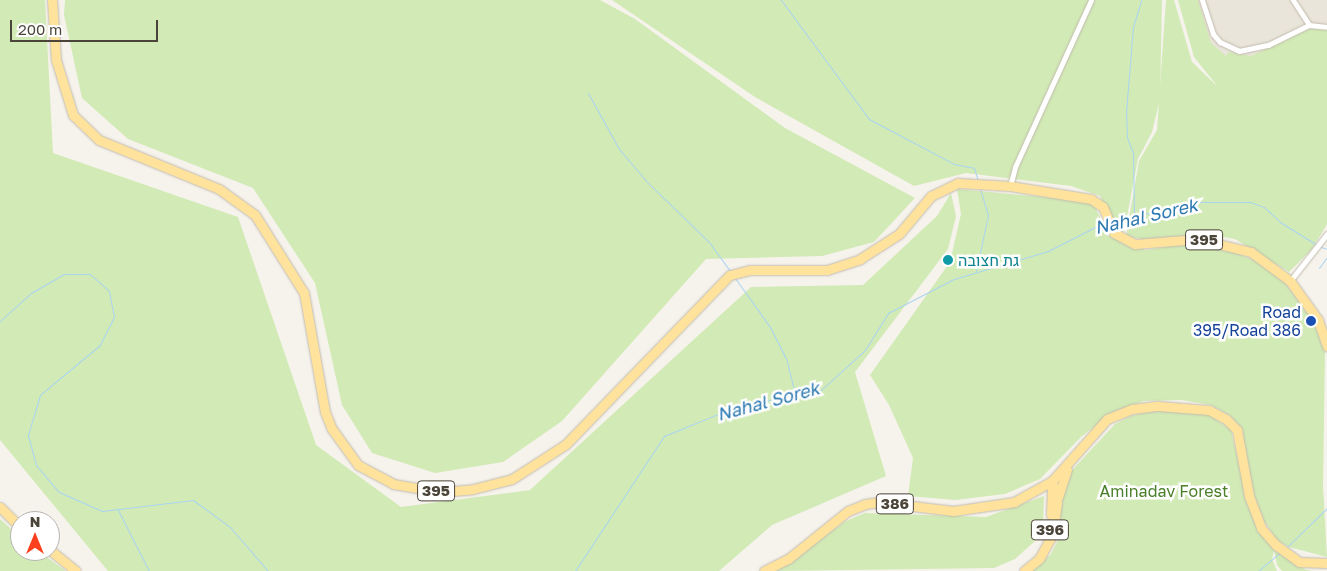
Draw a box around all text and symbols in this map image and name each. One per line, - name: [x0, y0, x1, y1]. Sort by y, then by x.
- scale bar: [12, 10, 160, 42]
- text: 200 m: [18, 20, 62, 38]
- water label: Nahal Sorek: [1092, 194, 1200, 238]
- road number: 395: [1184, 228, 1224, 252]
- place label: גת חצובה: [958, 250, 1019, 270]
- marker: גת חצובה: [942, 254, 954, 266]
- place label: Road 395/Road 386: [1193, 302, 1301, 340]
- marker: Road 395/Road 386: [1305, 315, 1317, 327]
- water label: Nahal Sorek: [714, 377, 822, 425]
- road number: 395: [416, 478, 456, 504]
- park label: Aminadav Forest: [1100, 481, 1228, 501]
- road number: 386: [875, 492, 915, 516]
- north arrow: [10, 511, 60, 561]
- text: N: [30, 513, 40, 530]
- road number: 396: [1030, 518, 1070, 542]

